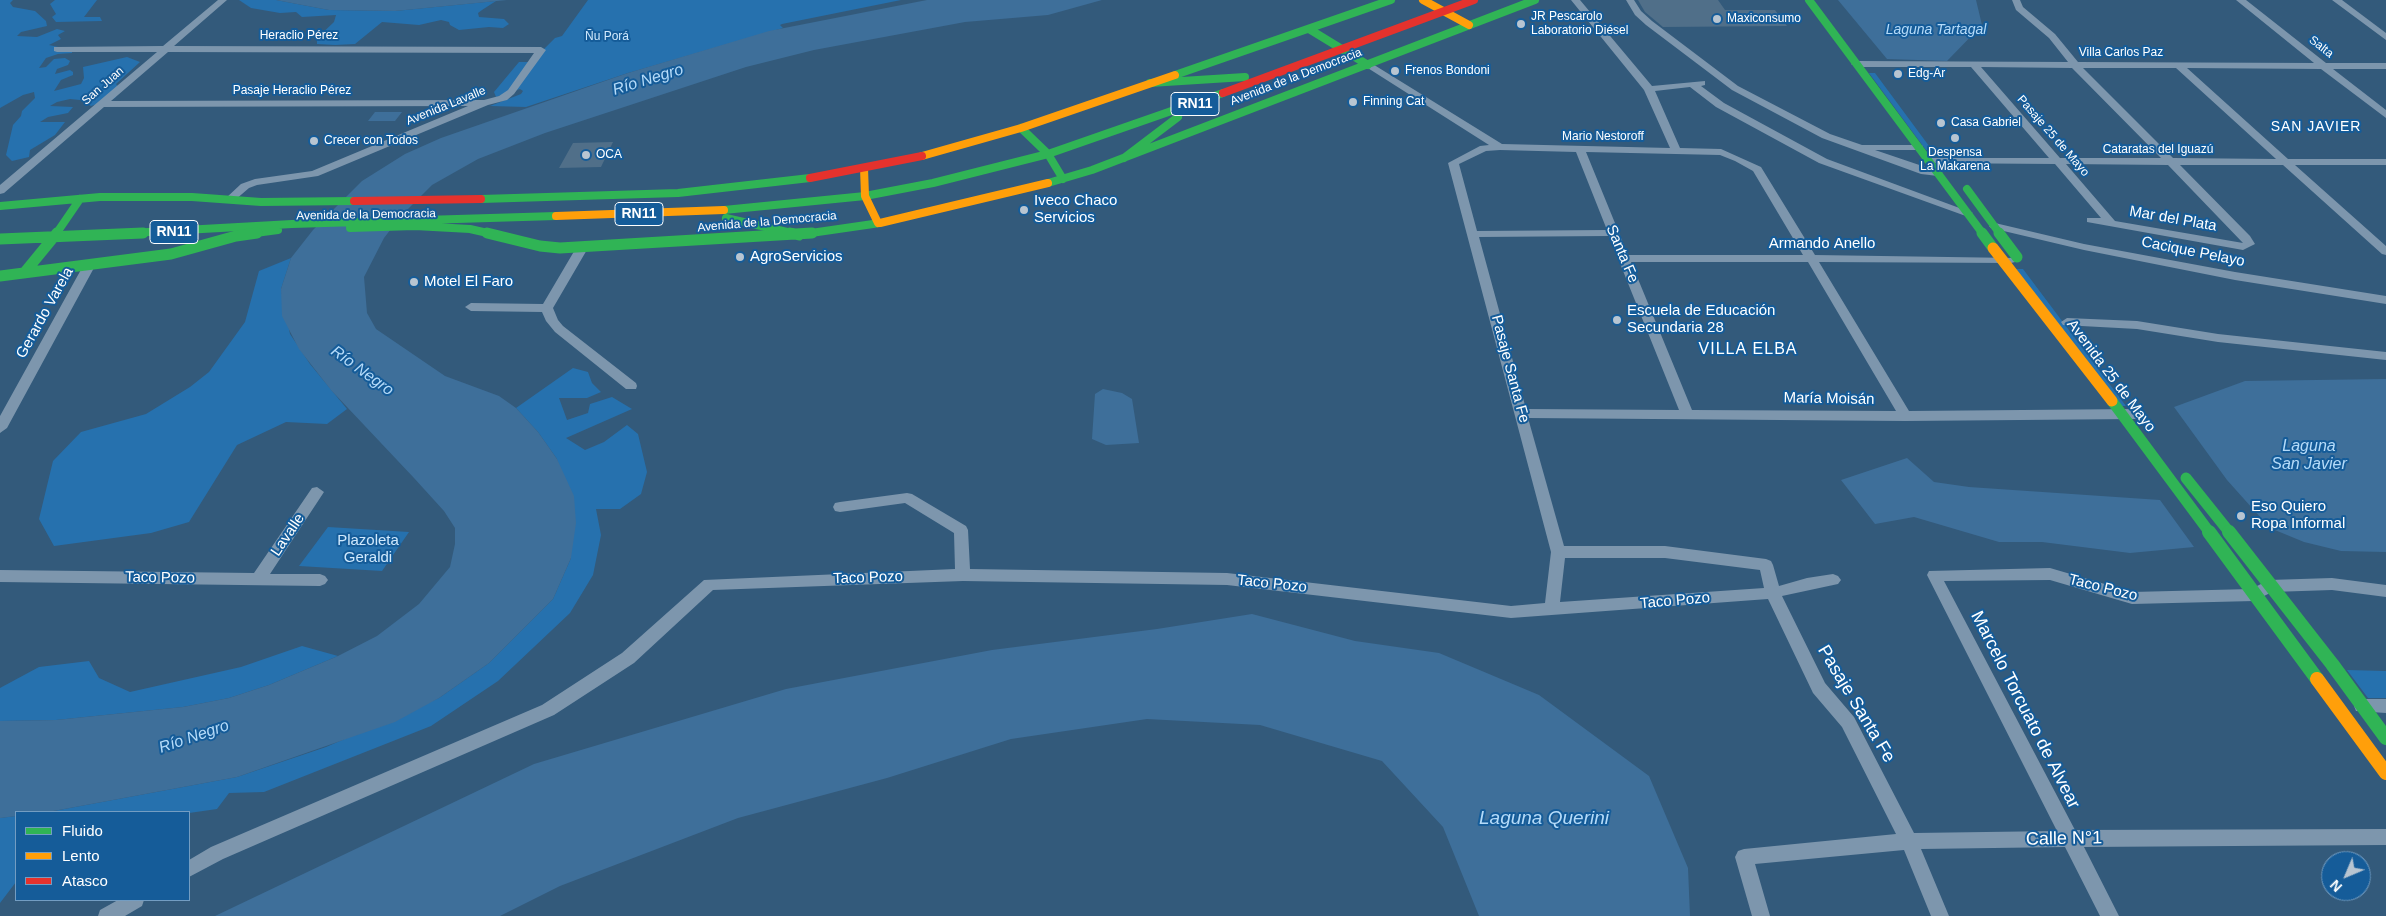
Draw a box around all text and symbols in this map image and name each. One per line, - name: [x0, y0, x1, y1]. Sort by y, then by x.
- place label: JR Pescarolo Laboratorio Diésel: [1531, 10, 1628, 38]
- place label: Maxiconsumo: [1727, 12, 1801, 26]
- marker: Maxiconsumo: [1711, 13, 1723, 25]
- marker: JR Pescarolo Laboratorio Diésel: [1515, 18, 1527, 30]
- water label: Laguna Tartagal: [1886, 22, 1986, 38]
- street label: Heraclio Pérez: [260, 29, 338, 43]
- park label: Ñu Porá: [585, 30, 629, 44]
- street label: Salta: [2306, 33, 2336, 61]
- street label: Avenida de la Democracia: [1228, 45, 1364, 109]
- street label: Villa Carlos Paz: [2079, 46, 2163, 60]
- water label: Río Negro: [610, 60, 686, 100]
- street label: San Juan: [79, 64, 127, 108]
- place label: Frenos Bondoni: [1405, 64, 1490, 78]
- marker: Frenos Bondoni: [1389, 65, 1401, 77]
- place label: Edg-Ar: [1908, 67, 1945, 81]
- marker: Edg-Ar: [1892, 68, 1904, 80]
- street label: Avenida Lavalle: [404, 83, 488, 129]
- street label: Pasaje Heraclio Pérez: [233, 84, 351, 98]
- road number: RN11: [1171, 92, 1219, 116]
- street label: Pasaje 25 de Mayo: [2014, 93, 2092, 179]
- place label: Finning Cat: [1363, 95, 1424, 109]
- marker: Finning Cat: [1347, 96, 1359, 108]
- place label: Casa Gabriel: [1951, 116, 2021, 130]
- marker: Casa Gabriel: [1935, 117, 1947, 129]
- district label: SAN JAVIER: [2269, 119, 2363, 135]
- street label: Mario Nestoroff: [1562, 130, 1644, 144]
- marker: Despensa La Makarena: [1949, 132, 1961, 144]
- place label: Crecer con Todos: [324, 134, 418, 148]
- marker: Crecer con Todos: [308, 135, 320, 147]
- street label: Cataratas del Iguazú: [2103, 143, 2213, 157]
- place label: Despensa La Makarena: [1920, 146, 1990, 174]
- place label: OCA: [596, 148, 622, 162]
- marker: OCA: [580, 149, 592, 161]
- place label: Iveco Chaco Servicios: [1034, 192, 1117, 227]
- road number: RN11: [615, 202, 663, 225]
- street label: Mar del Plata: [2128, 202, 2218, 236]
- marker: Iveco Chaco Servicios: [1018, 204, 1030, 216]
- street label: Avenida de la Democracia: [296, 207, 436, 223]
- street label: Avenida de la Democracia: [697, 209, 837, 235]
- road number: RN11: [150, 220, 198, 243]
- street label: Santa Fe: [1602, 222, 1642, 286]
- street label: Cacique Pelayo: [2140, 233, 2246, 271]
- street label: Armando Anello: [1769, 235, 1875, 253]
- place label: AgroServicios: [750, 248, 843, 266]
- marker: AgroServicios: [734, 251, 746, 263]
- street label: Gerardo Varela: [13, 264, 77, 362]
- place label: Motel El Faro: [424, 273, 513, 291]
- marker: Motel El Faro: [408, 276, 420, 288]
- place label: Escuela de Educación Secundaria 28: [1627, 302, 1775, 337]
- street label: Pasaje Santa Fe: [1487, 313, 1533, 425]
- marker: Escuela de Educación Secundaria 28: [1611, 314, 1623, 326]
- street label: Avenida 25 de Mayo: [2063, 316, 2159, 436]
- district label: VILLA ELBA: [1697, 340, 1799, 360]
- water label: Río Negro: [327, 342, 397, 400]
- street label: María Moisán: [1783, 389, 1875, 409]
- water label: Laguna San Javier: [2271, 437, 2347, 475]
- place label: Eso Quiero Ropa Informal: [2251, 498, 2345, 533]
- street label: Lavalle: [267, 510, 309, 560]
- marker: Eso Quiero Ropa Informal: [2235, 510, 2247, 522]
- park label: Plazoleta Geraldi: [337, 532, 399, 567]
- street label: Taco Pozo: [125, 568, 195, 588]
- street label: Taco Pozo: [833, 568, 903, 588]
- street label: Taco Pozo: [1236, 571, 1308, 597]
- street label: Taco Pozo: [2067, 571, 2139, 605]
- street label: Taco Pozo: [1639, 589, 1711, 613]
- street label: Marcelo Torcuato de Alvear: [1966, 607, 2084, 813]
- street label: Pasaje Santa Fe: [1812, 641, 1900, 767]
- water label: Río Negro: [156, 716, 232, 758]
- water label: Laguna Querini: [1479, 808, 1609, 830]
- legend: [15, 811, 190, 901]
- text: Fluido: [62, 822, 103, 839]
- street label: Calle N°1: [2026, 828, 2102, 850]
- text: Lento: [62, 847, 100, 864]
- north arrow: [2321, 851, 2371, 901]
- text: Atasco: [62, 872, 108, 889]
- text: N: [2327, 877, 2345, 895]

